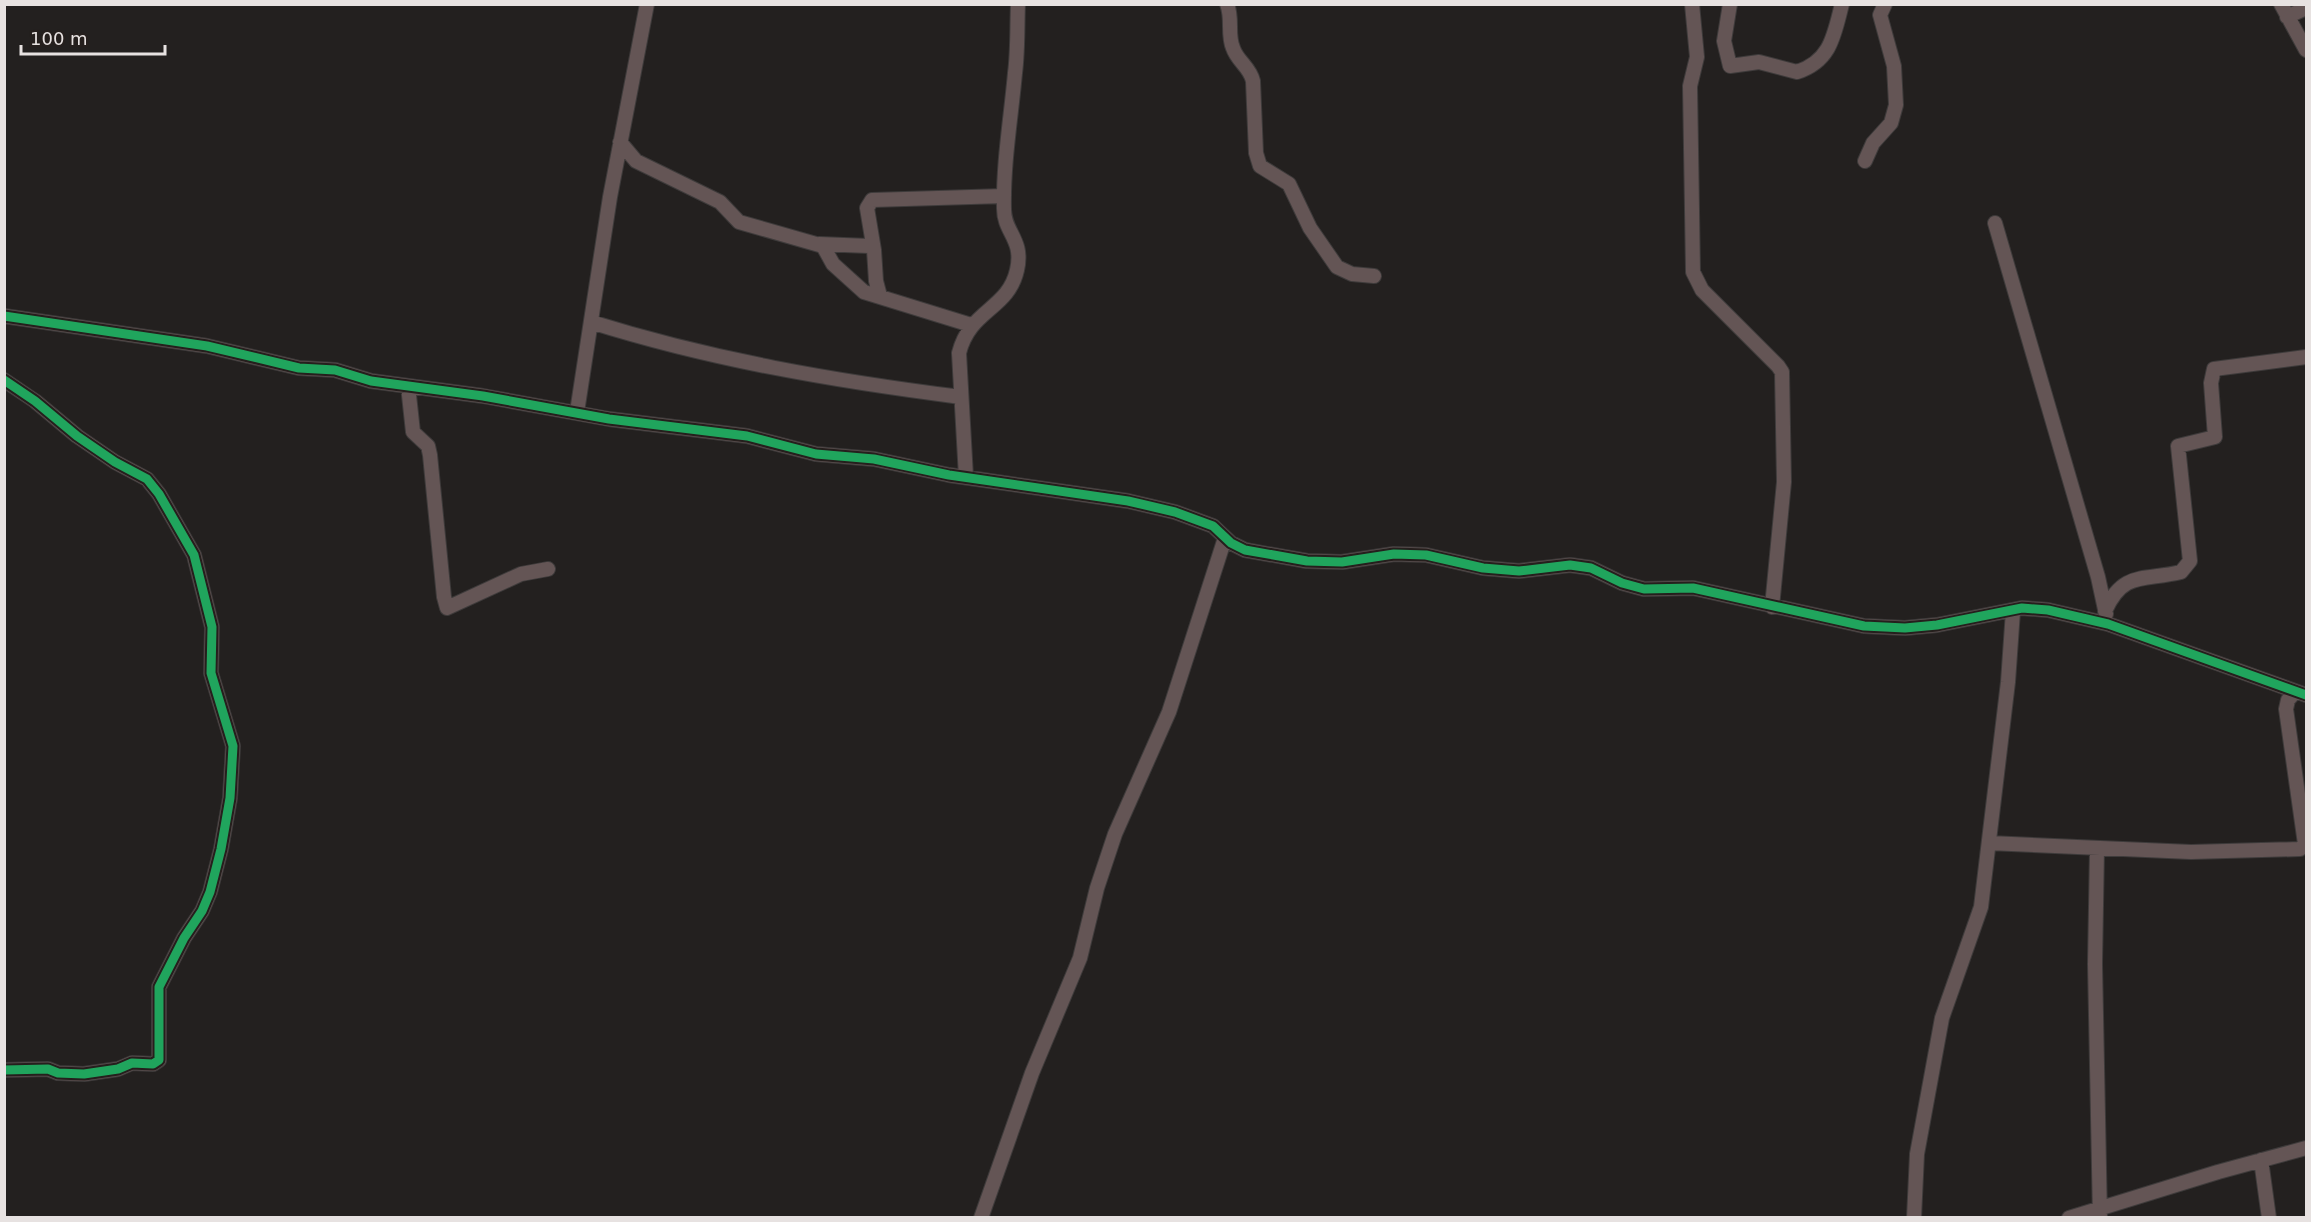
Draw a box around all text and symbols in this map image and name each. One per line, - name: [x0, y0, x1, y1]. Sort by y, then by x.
- scale bar: [21, 18, 165, 56]
- text: 100 m: [30, 28, 88, 49]

